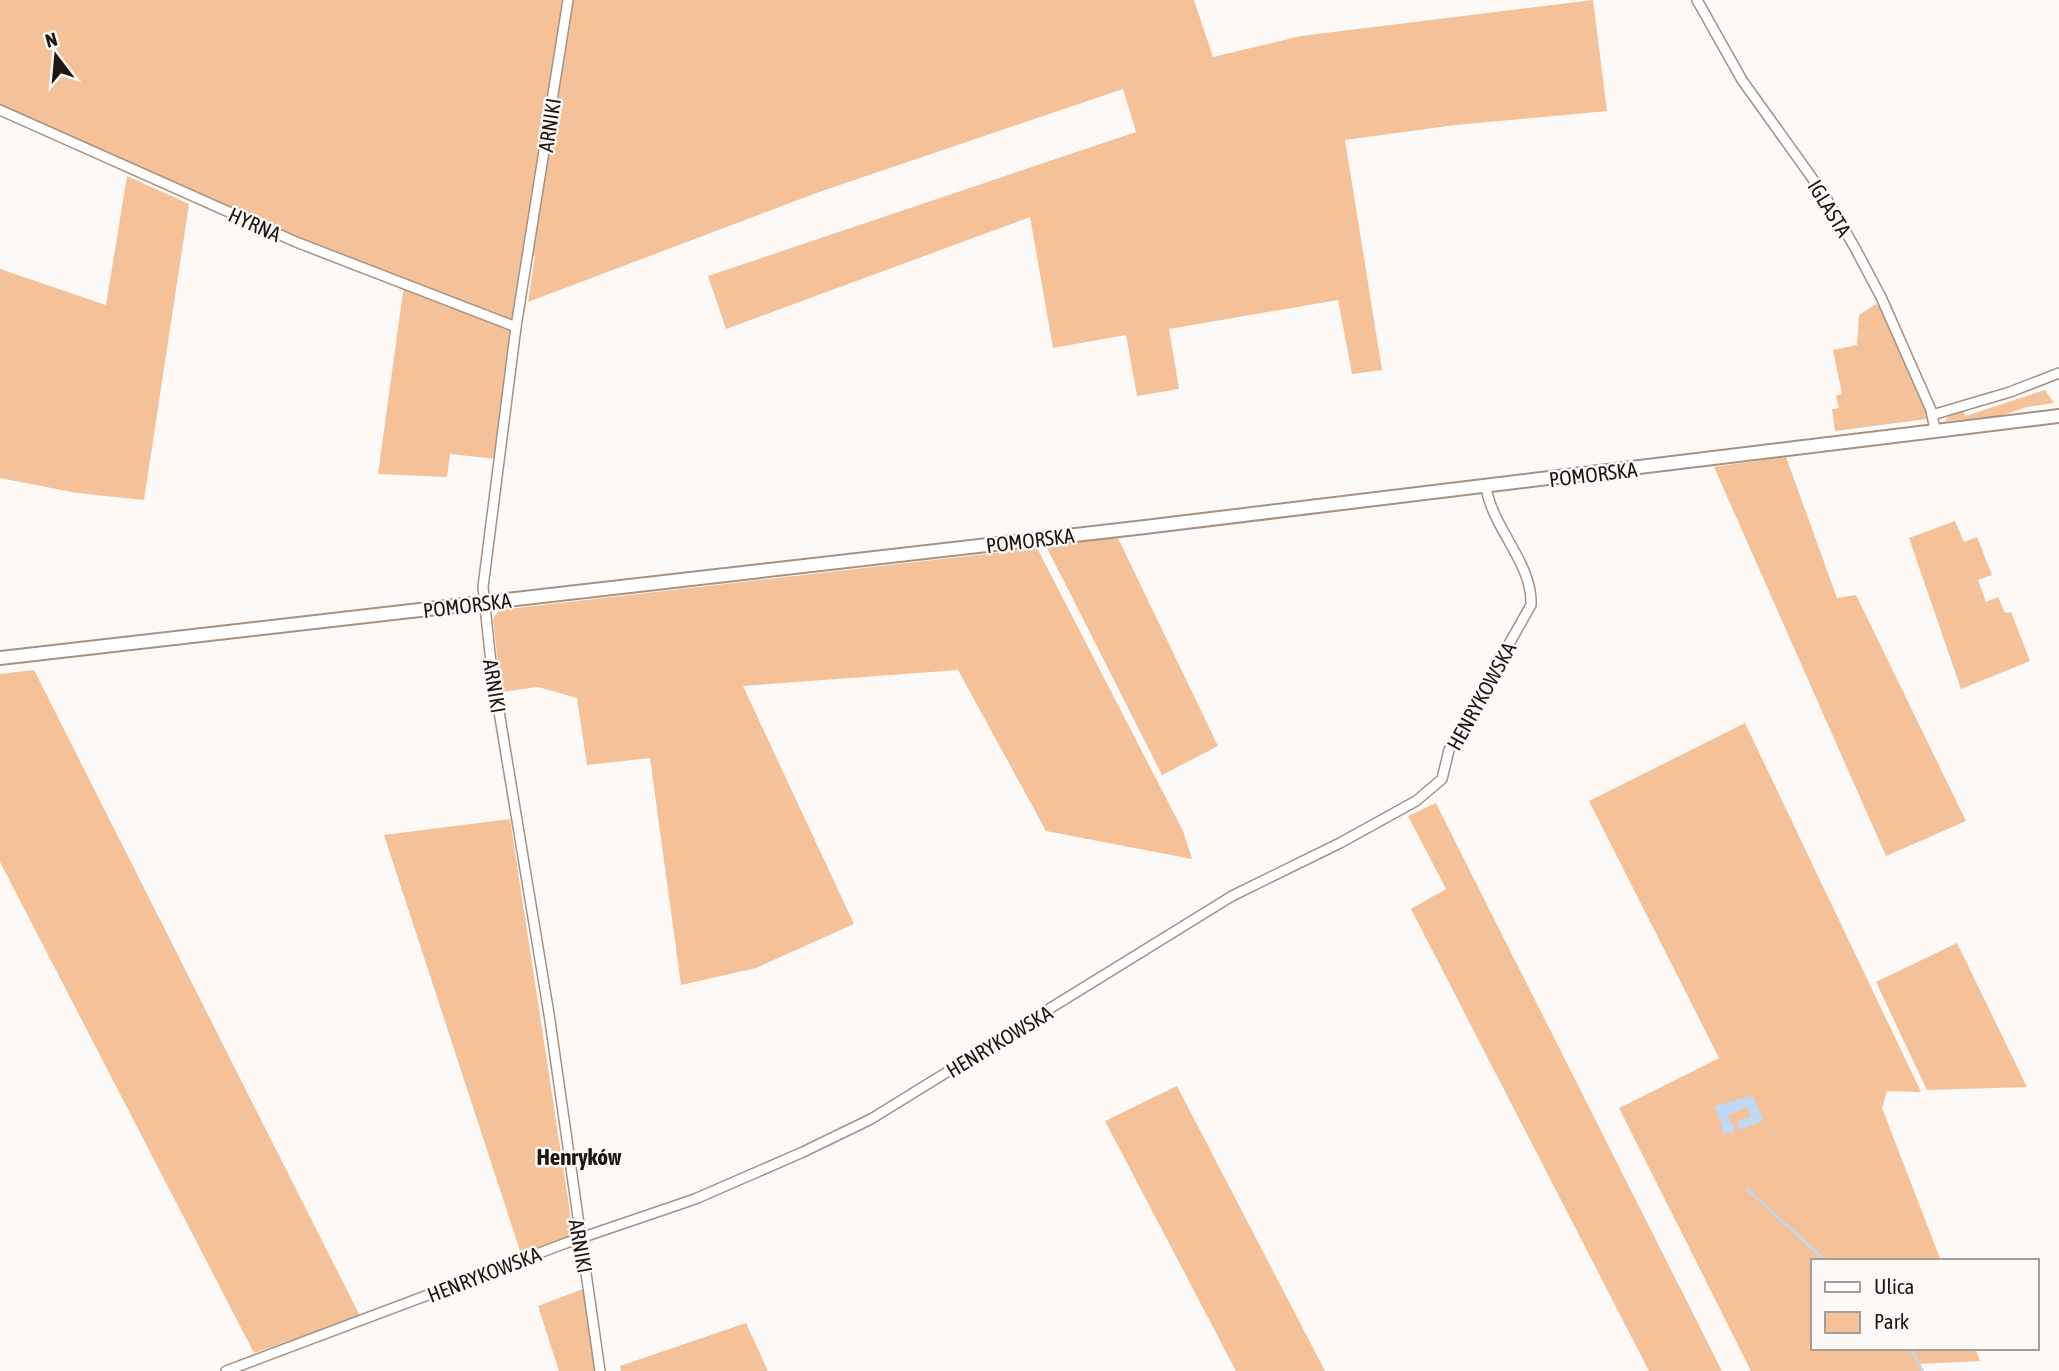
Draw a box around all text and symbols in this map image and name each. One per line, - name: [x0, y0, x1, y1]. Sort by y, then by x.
- north arrow: [21, 21, 91, 91]
- text: N: [43, 28, 60, 52]
- street label: ARNIKI: [533, 96, 565, 154]
- street label: IGLASTA: [1803, 175, 1857, 241]
- street label: HYRNA: [225, 202, 286, 246]
- street label: POMORSKA: [1547, 457, 1639, 491]
- street label: POMORSKA: [984, 523, 1076, 557]
- street label: POMORSKA: [421, 588, 513, 622]
- street label: HENRYKOWSKA: [1442, 637, 1521, 754]
- street label: ARNIKI: [479, 657, 511, 715]
- street label: HENRYKOWSKA: [942, 1000, 1057, 1082]
- district label: Henryków: [536, 1144, 622, 1170]
- street label: ARNIKI: [564, 1217, 598, 1275]
- street label: HENRYKOWSKA: [424, 1241, 545, 1307]
- legend: [1811, 1259, 2038, 1350]
- text: Ulica: [1874, 1274, 1914, 1298]
- text: Park: [1874, 1309, 1909, 1333]

